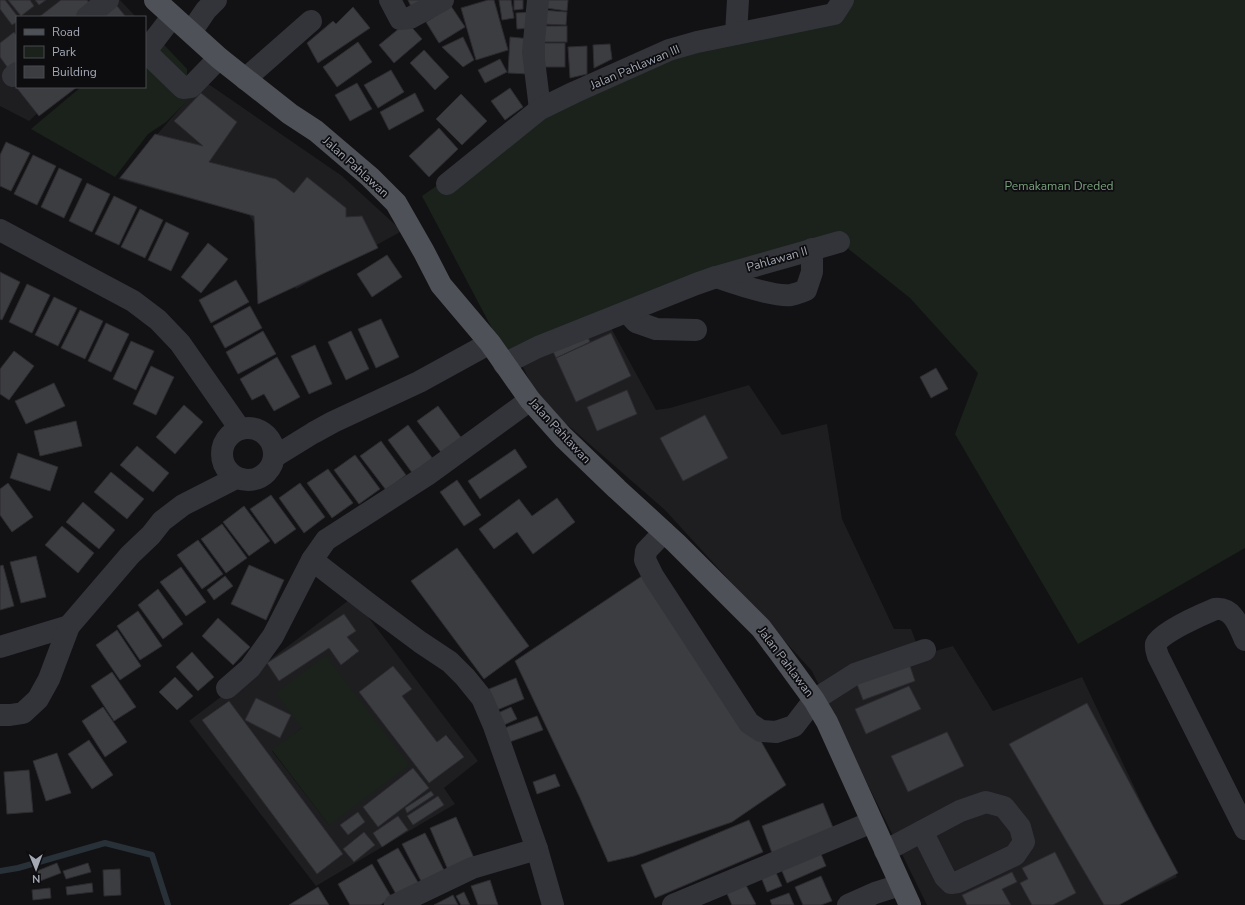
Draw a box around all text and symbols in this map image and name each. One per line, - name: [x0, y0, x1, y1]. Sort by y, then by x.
- legend: [16, 16, 146, 88]
- text: Road: [52, 24, 80, 40]
- street label: Jalan Pahlawan III: [587, 41, 682, 93]
- text: Park: [52, 44, 77, 60]
- text: Building: [52, 64, 97, 80]
- street label: Jalan Pahlawan: [319, 132, 392, 201]
- park label: Pemakaman Dreded: [1004, 178, 1114, 194]
- street label: Pahlawan II: [745, 243, 809, 275]
- street label: Jalan Pahlawan: [525, 394, 594, 467]
- street label: Jalan Pahlawan: [754, 623, 818, 700]
- north arrow: [16, 849, 56, 889]
- text: N: [32, 871, 40, 886]

